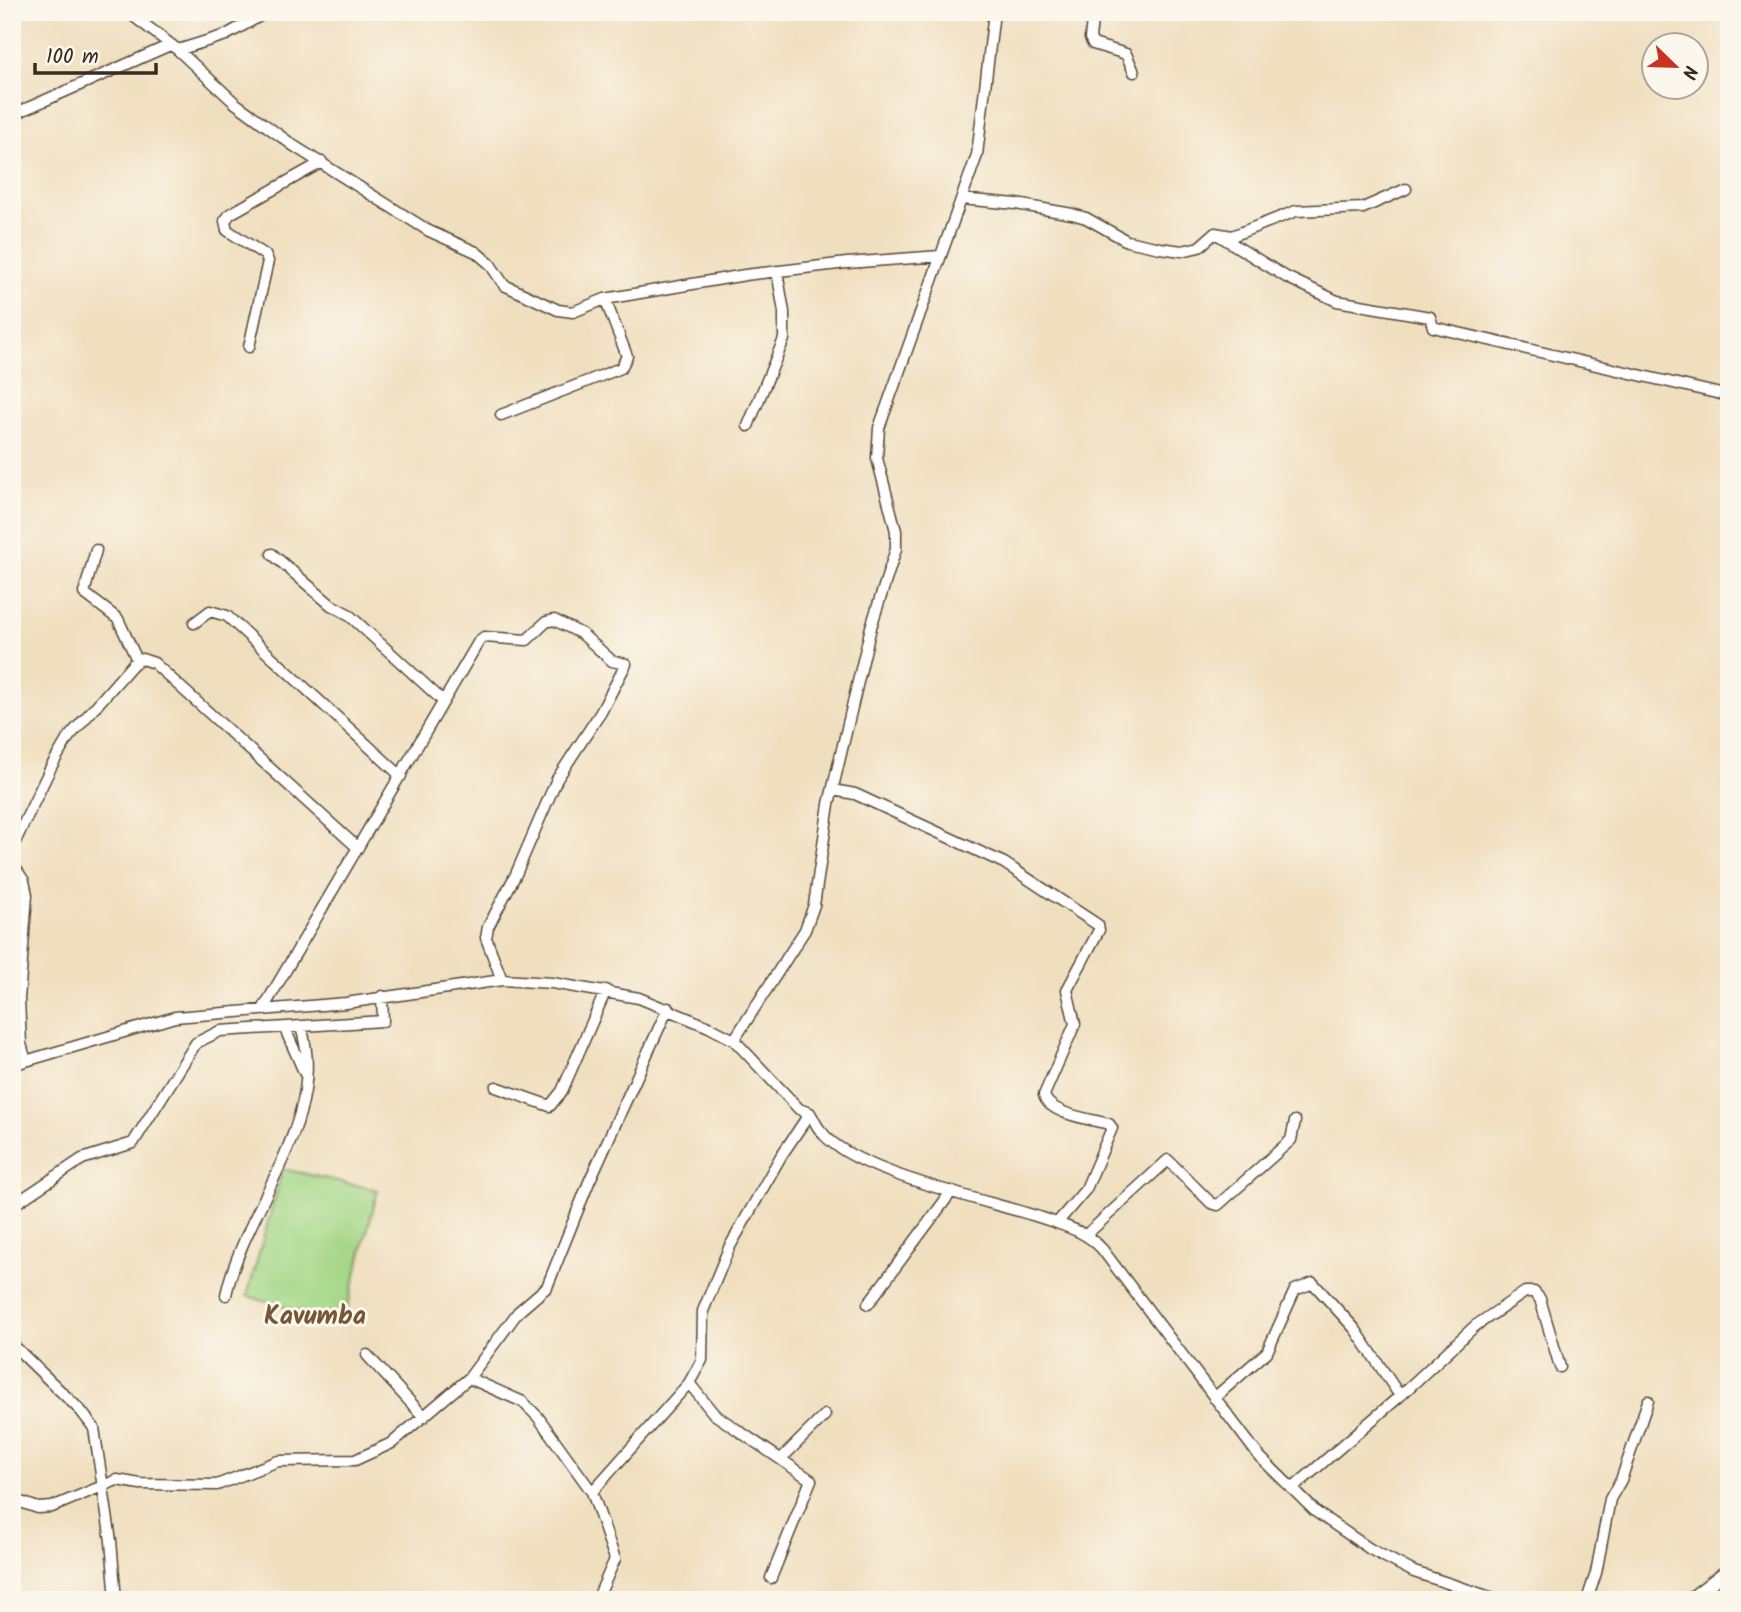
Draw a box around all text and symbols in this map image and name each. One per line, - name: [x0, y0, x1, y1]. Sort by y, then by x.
- scale bar: [35, 32, 156, 76]
- north arrow: [1640, 32, 1710, 102]
- text: 100 m: [46, 41, 99, 74]
- text: N: [1673, 60, 1705, 83]
- district label: Kavumba: [264, 1296, 366, 1338]

